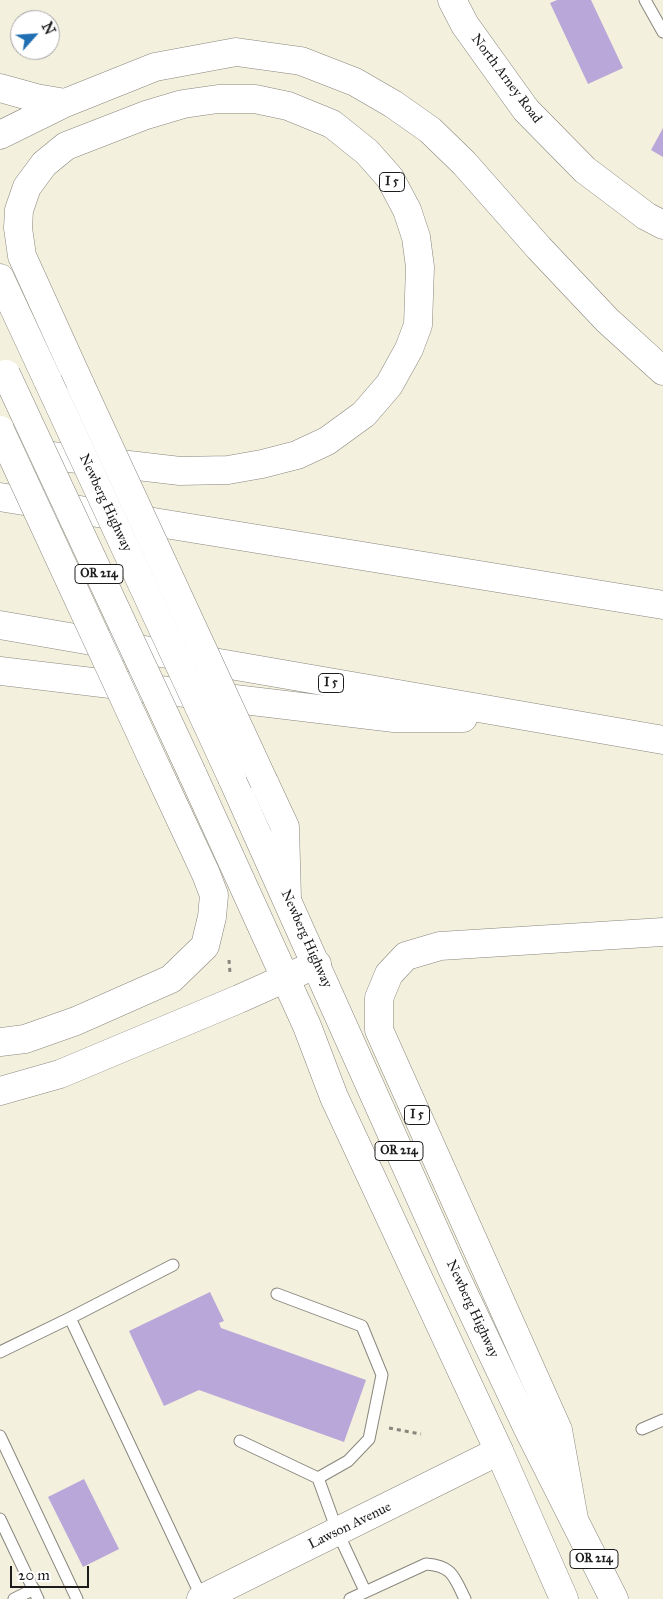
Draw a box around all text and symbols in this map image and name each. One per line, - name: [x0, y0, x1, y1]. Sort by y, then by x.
- north arrow: [10, 10, 60, 60]
- text: N: [38, 20, 58, 38]
- street label: North Arney Road: [467, 31, 545, 127]
- road number: I 5: [380, 172, 404, 192]
- street label: Newberg Highway: [75, 452, 135, 554]
- road number: OR 214: [75, 564, 123, 584]
- road number: I 5: [318, 674, 344, 692]
- street label: Newberg Highway: [277, 887, 335, 991]
- road number: I 5: [404, 1106, 430, 1124]
- road number: OR 214: [375, 1142, 423, 1160]
- street label: Newberg Highway: [442, 1258, 502, 1360]
- street label: Lawson Avenue: [306, 1499, 394, 1553]
- road number: OR 214: [570, 1550, 618, 1568]
- scale bar: [12, 1556, 91, 1588]
- text: 20 m: [18, 1566, 50, 1584]

